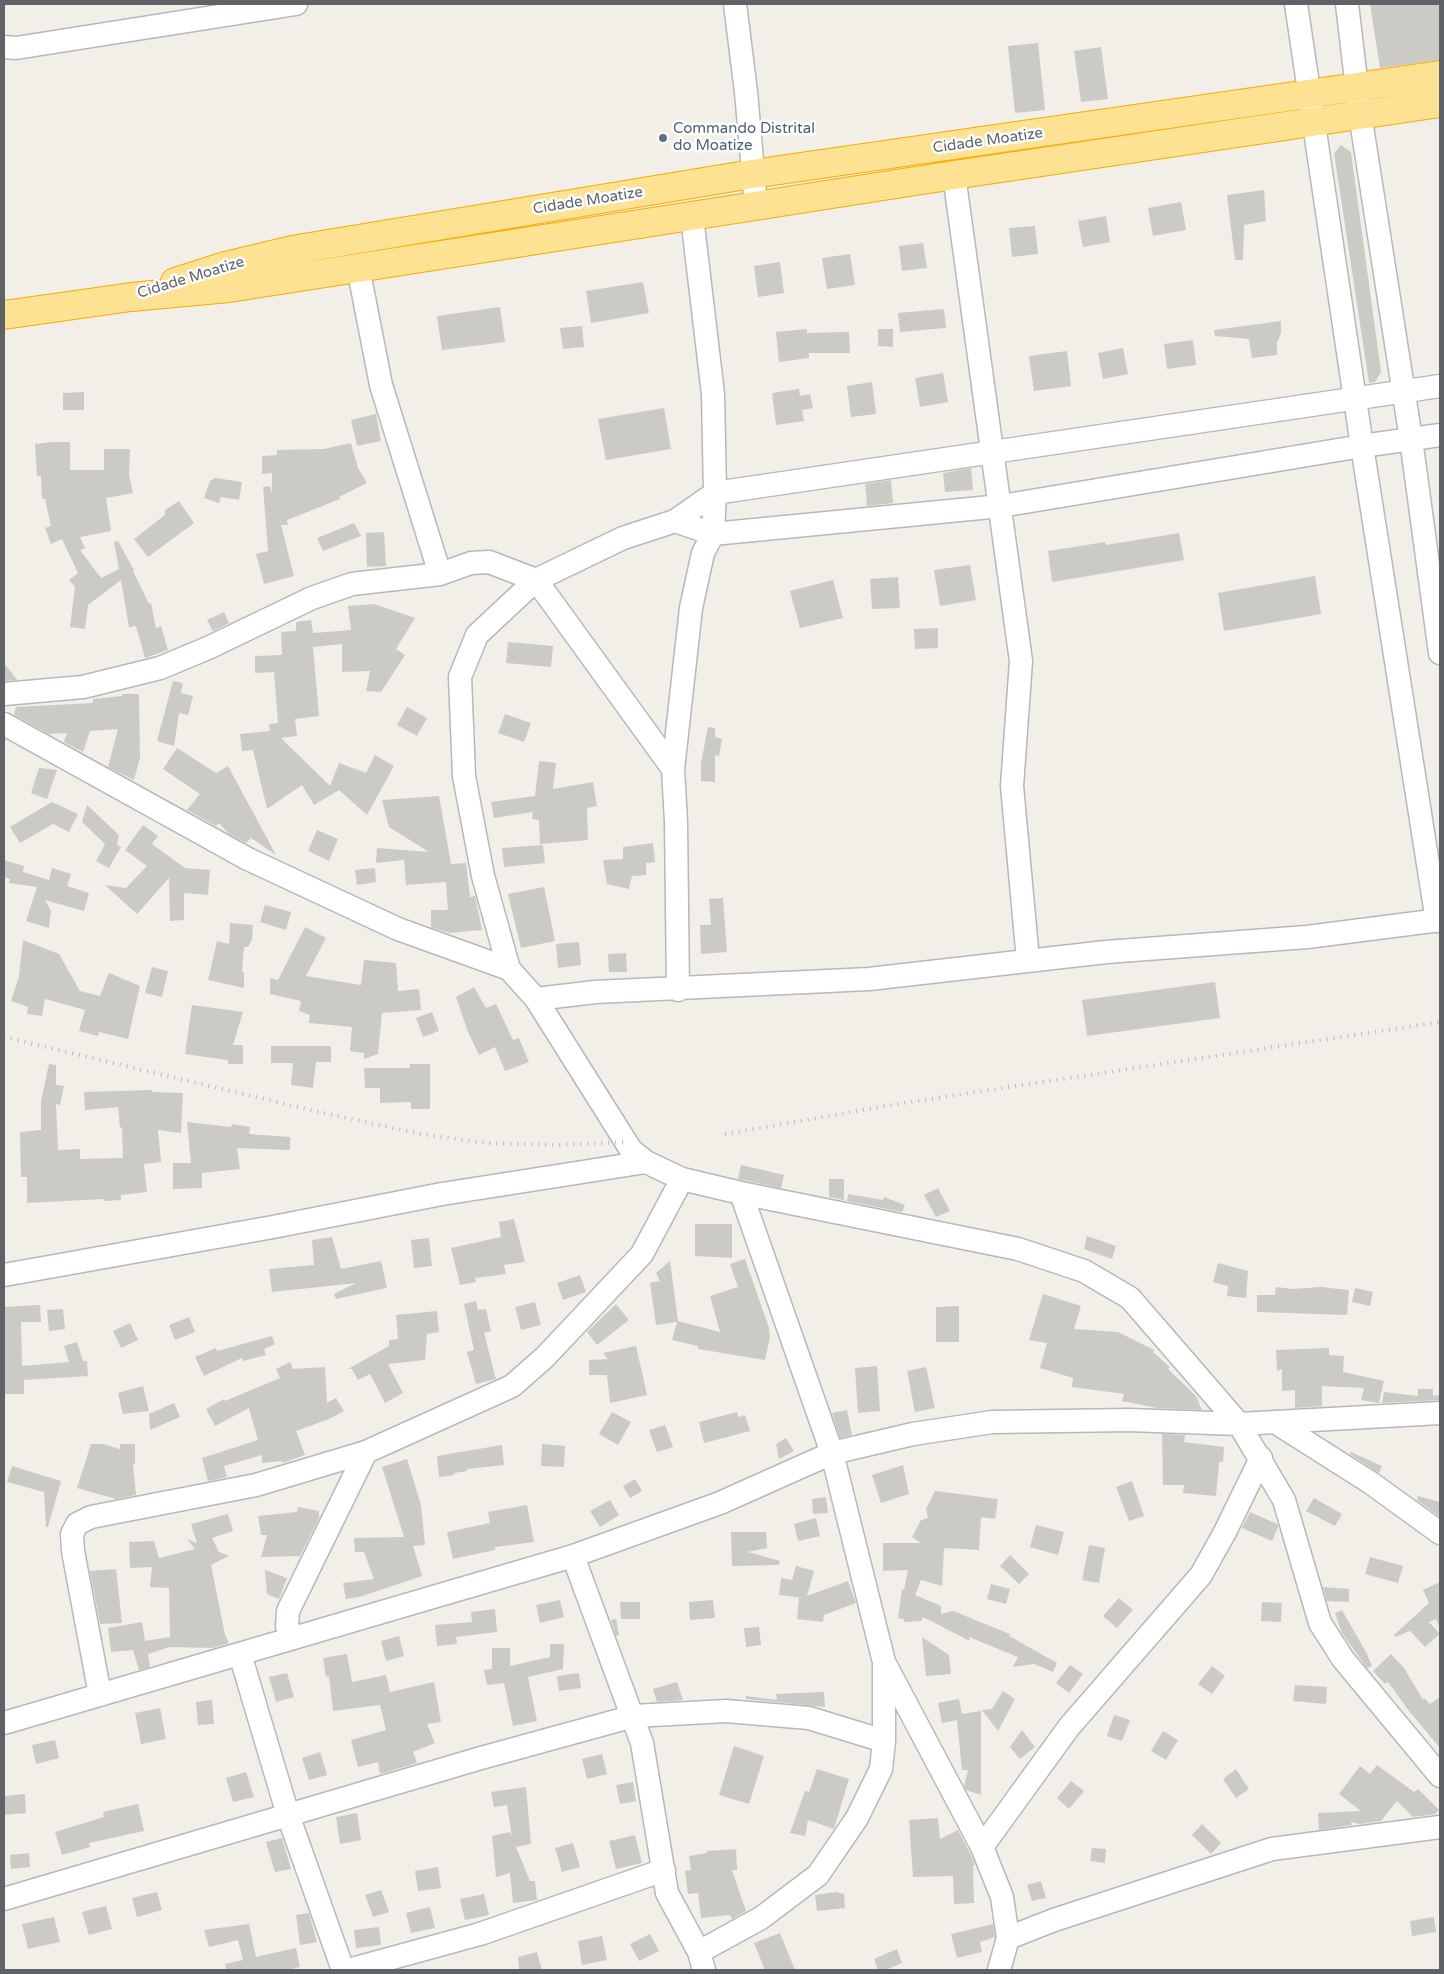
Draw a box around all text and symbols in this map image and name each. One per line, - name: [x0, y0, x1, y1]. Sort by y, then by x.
- place label: Commando Distrital do Moatize: [673, 120, 815, 155]
- street label: Cidade Moatize: [932, 124, 1044, 158]
- marker: Commando Distrital do Moatize: [657, 132, 669, 144]
- street label: Cidade Moatize: [532, 183, 644, 219]
- street label: Cidade Moatize: [135, 253, 247, 303]

